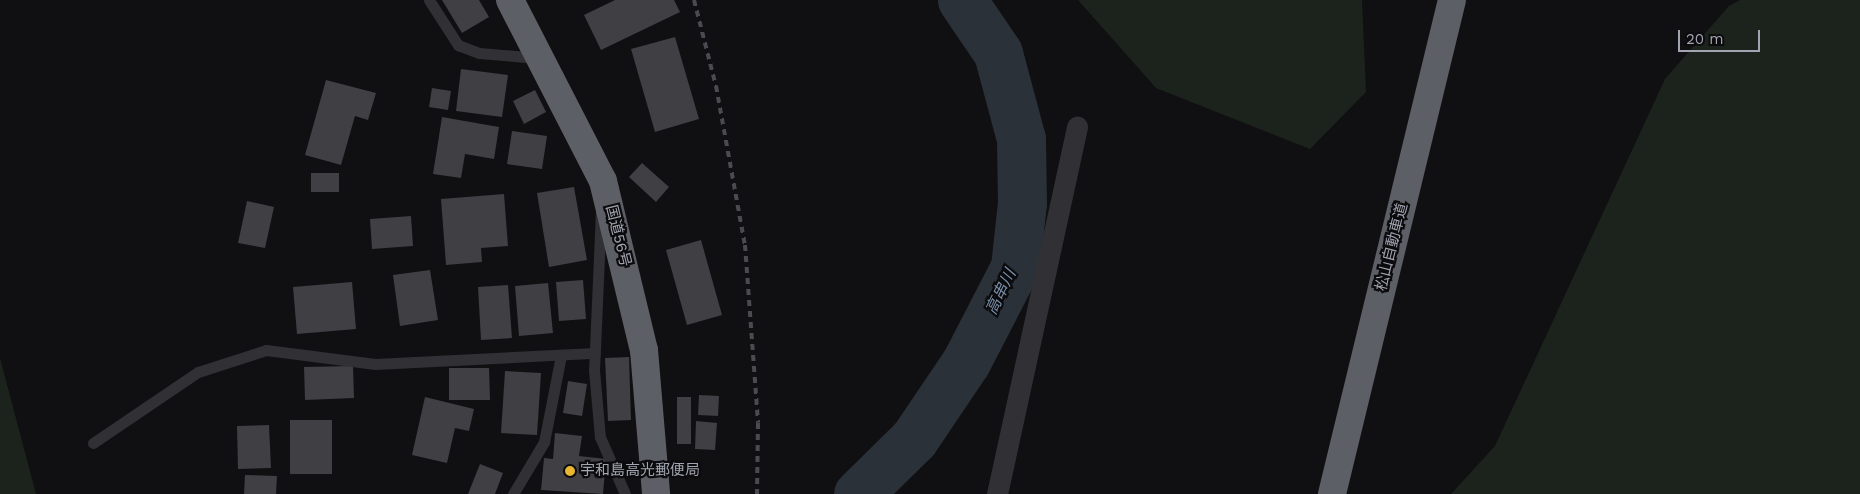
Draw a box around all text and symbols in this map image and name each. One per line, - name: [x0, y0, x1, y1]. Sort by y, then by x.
- scale bar: [1680, 20, 1762, 52]
- text: 20 m: [1686, 30, 1724, 48]
- street label: 松山自動車道: [1372, 201, 1412, 293]
- street label: 国道56号: [602, 203, 634, 269]
- water label: 高串川: [982, 266, 1020, 318]
- place label: 宇和島高光郵便局: [580, 462, 700, 480]
- marker: 宇和島高光郵便局: [564, 465, 576, 477]

